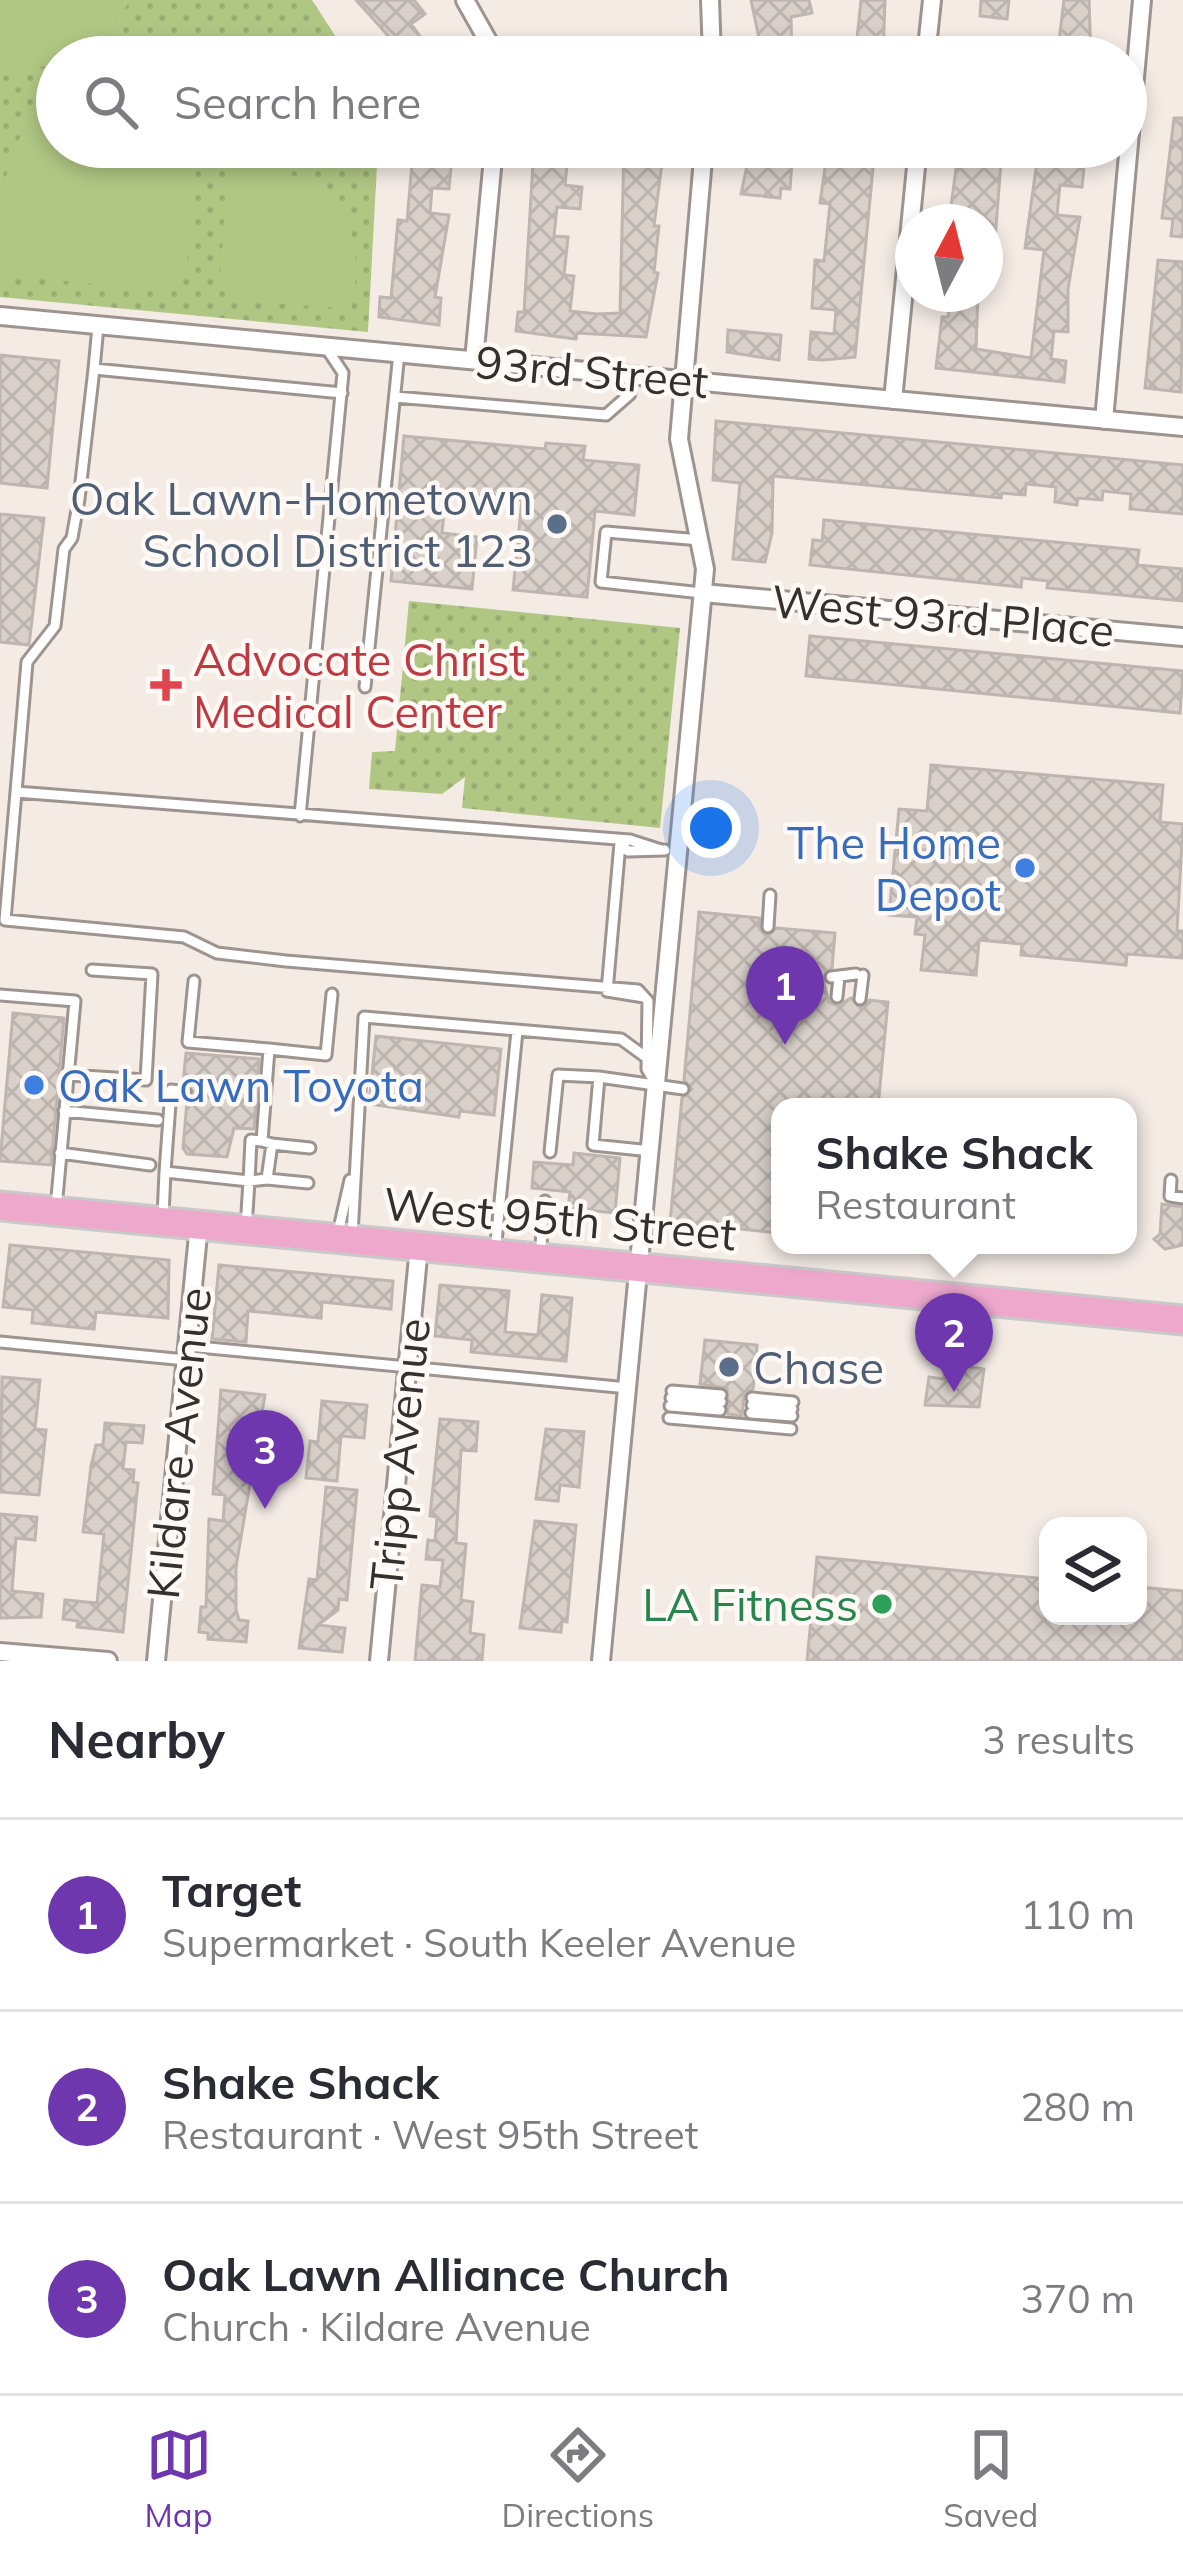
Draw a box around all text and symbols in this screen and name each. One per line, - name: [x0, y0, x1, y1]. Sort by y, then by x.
- search box: [36, 36, 1147, 168]
- icon: search: [78, 69, 144, 135]
- text: Search here: [174, 74, 421, 130]
- north arrow: [895, 204, 1003, 312]
- street label: 93rd Street: [473, 333, 711, 409]
- place label: Oak Lawn-Hometown School District 123: [70, 470, 533, 578]
- marker: Oak Lawn-Hometown School District 123: [544, 511, 570, 537]
- street label: West 93rd Place: [769, 572, 1117, 658]
- place label: Advocate Christ Medical Center: [193, 631, 525, 739]
- marker: Advocate Christ Medical Center: [150, 669, 182, 701]
- your location: [681, 798, 741, 858]
- place label: The Home Depot: [787, 814, 1001, 922]
- marker: The Home Depot: [1012, 855, 1038, 881]
- pin: 1: [746, 946, 824, 1045]
- place label: Oak Lawn Toyota: [58, 1057, 424, 1113]
- marker: Oak Lawn Toyota: [21, 1072, 47, 1098]
- popup: [771, 1098, 1137, 1254]
- text: Shake Shack: [815, 1124, 1093, 1180]
- street label: West 95th Street: [381, 1175, 739, 1261]
- text: Restaurant: [815, 1180, 1016, 1229]
- street label: Kildare Avenue: [134, 1284, 222, 1602]
- pin: 2: [915, 1293, 993, 1392]
- street label: Tripp Avenue: [357, 1315, 441, 1593]
- place label: Chase: [753, 1339, 884, 1395]
- marker: Chase: [716, 1354, 742, 1380]
- pin: 3: [226, 1410, 304, 1509]
- map controls: [1039, 1517, 1147, 1625]
- button: layers: [1039, 1517, 1147, 1625]
- place label: LA Fitness: [642, 1576, 858, 1632]
- marker: LA Fitness: [869, 1591, 895, 1617]
- text: Nearby: [48, 1707, 225, 1771]
- text: 3 results: [982, 1715, 1135, 1764]
- text: Target: [162, 1862, 301, 1918]
- text: 1: [75, 1890, 99, 1939]
- text: 110 m: [1020, 1890, 1135, 1939]
- text: Supermarket · South Keeler Avenue: [162, 1918, 796, 1967]
- text: Shake Shack: [162, 2054, 439, 2110]
- text: 2: [75, 2082, 99, 2131]
- text: 280 m: [1020, 2082, 1135, 2131]
- text: Restaurant · West 95th Street: [162, 2110, 698, 2159]
- text: Oak Lawn Alliance Church: [162, 2246, 730, 2302]
- text: 3: [75, 2274, 99, 2323]
- text: 370 m: [1020, 2274, 1135, 2323]
- text: Church · Kildare Avenue: [162, 2302, 591, 2351]
- tab: Map: [145, 2422, 212, 2535]
- tab: Directions: [502, 2422, 654, 2535]
- tab: Saved: [943, 2422, 1038, 2535]

